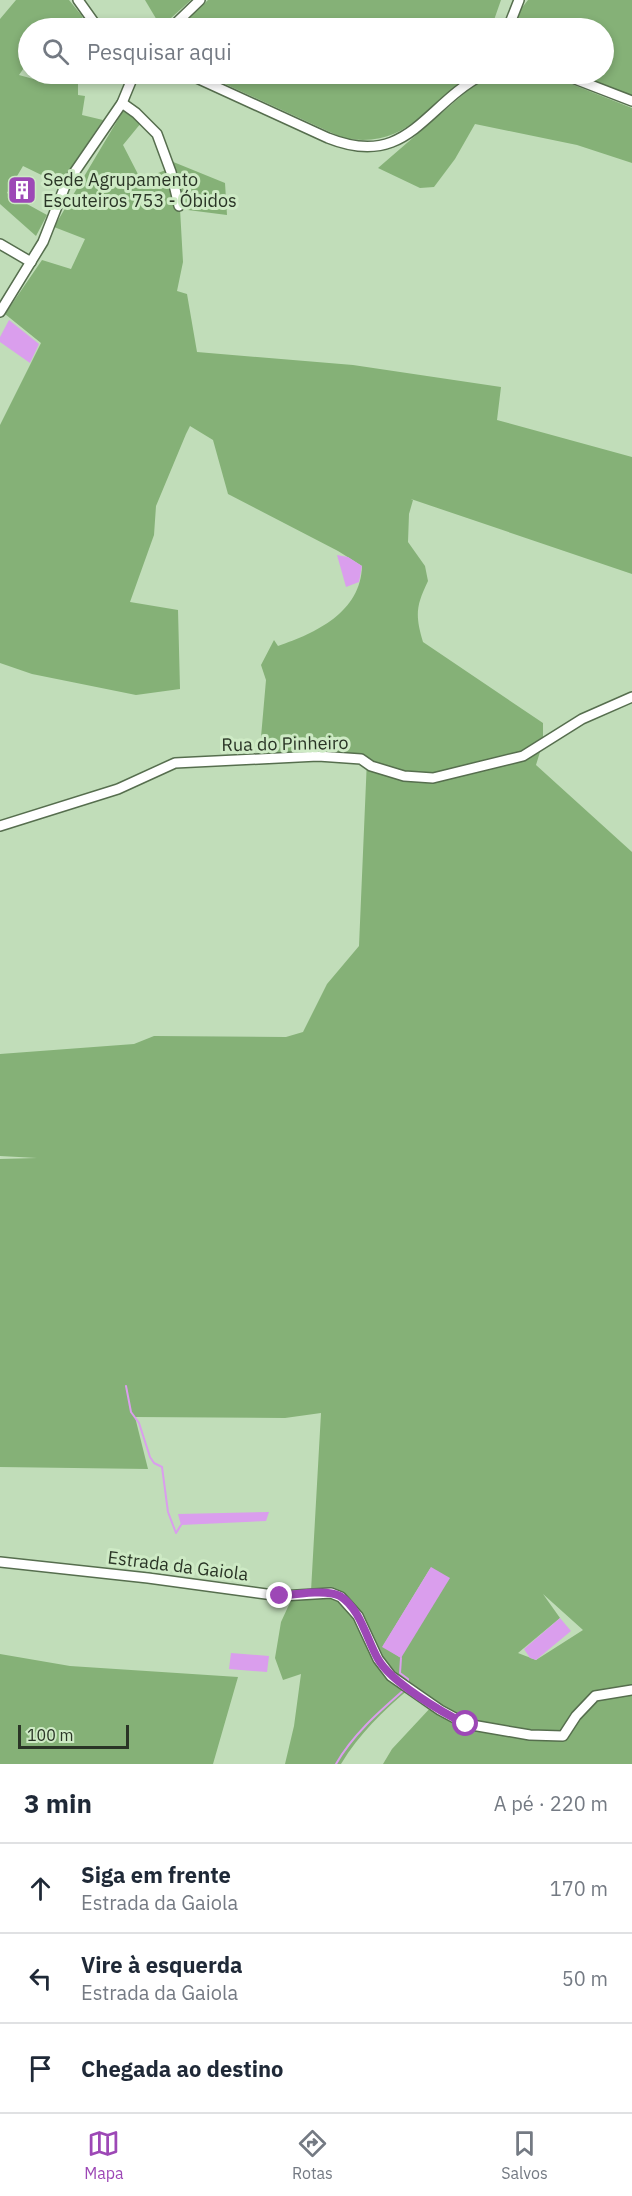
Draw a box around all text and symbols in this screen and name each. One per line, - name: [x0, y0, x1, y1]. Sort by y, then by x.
- search box: [18, 18, 614, 84]
- icon: search: [39, 35, 72, 68]
- text: Pesquisar aqui: [87, 37, 232, 66]
- place label: Sede Agrupamento Escuteiros 753 - Óbidos: [43, 168, 237, 212]
- building icon: Sede Agrupamento Escuteiros 753 - Óbidos: [6, 174, 38, 206]
- street label: Rua do Pinheiro: [221, 731, 349, 756]
- street label: Estrada da Gaiola: [106, 1545, 250, 1586]
- route end: [266, 1582, 292, 1608]
- route start: [452, 1710, 478, 1736]
- scale bar: [18, 1722, 129, 1750]
- text: 100 m: [27, 1725, 74, 1745]
- text: 3 min: [24, 1786, 92, 1820]
- text: A pé · 220 m: [494, 1790, 608, 1817]
- text: Siga em frente: [81, 1860, 231, 1889]
- icon: ahead: [24, 1872, 57, 1905]
- text: 170 m: [550, 1875, 608, 1902]
- text: Estrada da Gaiola: [81, 1889, 238, 1916]
- text: Vire à esquerda: [81, 1950, 243, 1979]
- icon: left: [24, 1962, 57, 1995]
- text: 50 m: [562, 1965, 608, 1992]
- text: Estrada da Gaiola: [81, 1979, 238, 2006]
- icon: arrive: [24, 2052, 57, 2085]
- text: Chegada ao destino: [81, 2054, 284, 2083]
- tab: Mapa: [84, 2127, 124, 2183]
- tab: Rotas: [292, 2127, 333, 2183]
- tab: Salvos: [501, 2127, 548, 2183]

